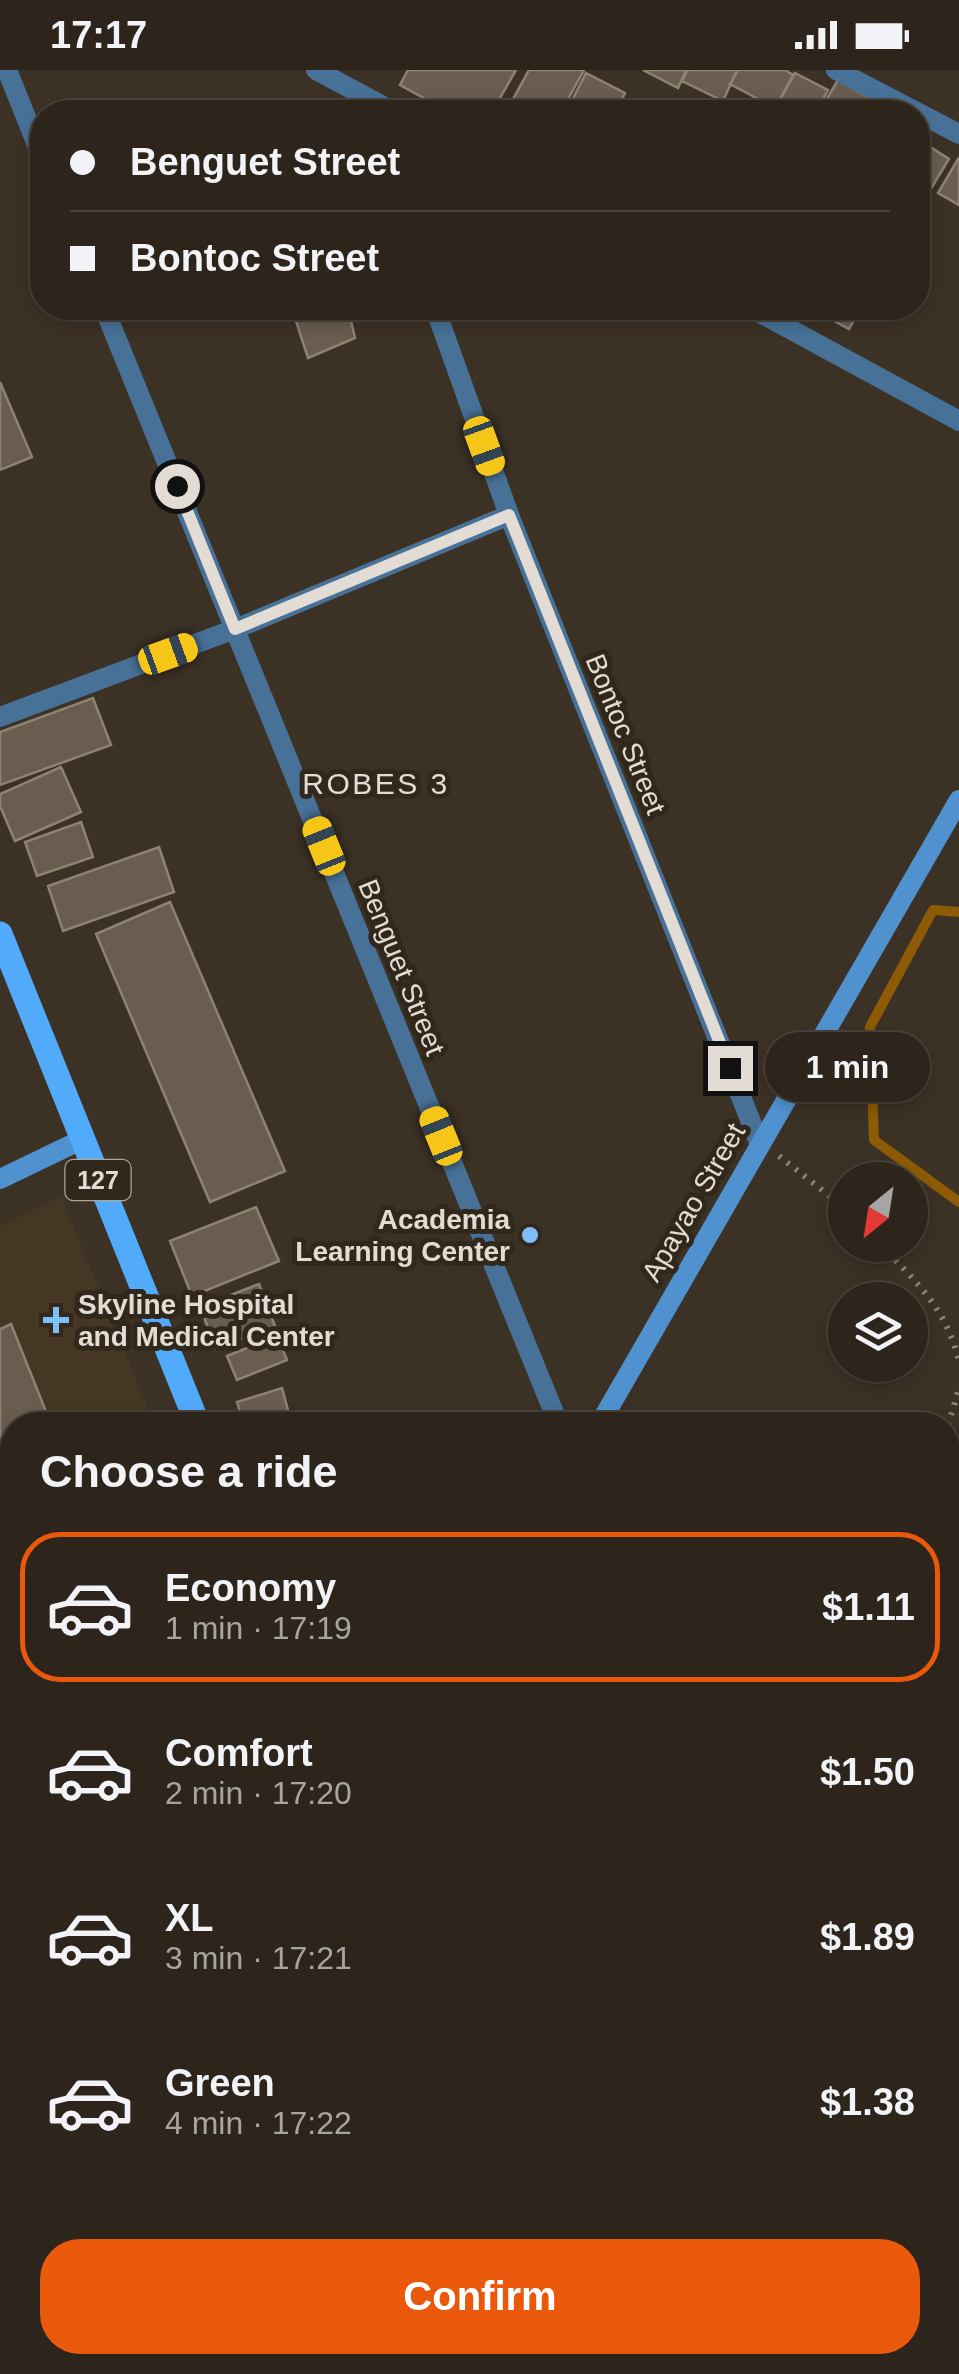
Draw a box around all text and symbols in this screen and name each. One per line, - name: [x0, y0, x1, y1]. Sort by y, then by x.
- text: 17:17: [50, 14, 147, 56]
- text: Benguet Street: [130, 141, 400, 183]
- text: Bontoc Street: [130, 237, 379, 279]
- car: [460, 413, 508, 479]
- route start: [155, 464, 200, 509]
- car: [135, 630, 201, 678]
- street label: Bontoc Street: [579, 650, 672, 819]
- district label: ROBES 3: [302, 767, 450, 800]
- car: [299, 813, 349, 879]
- street label: Benguet Street: [352, 875, 451, 1060]
- callout: 1 min: [765, 1033, 930, 1103]
- route end: [708, 1046, 753, 1091]
- text: 1 min: [806, 1049, 889, 1085]
- car: [416, 1103, 466, 1169]
- street label: Apayao Street: [636, 1117, 751, 1287]
- road number: 127: [66, 1160, 130, 1200]
- north arrow: [828, 1162, 928, 1262]
- map controls: [828, 1162, 928, 1382]
- place label: Academia Learning Center: [295, 1204, 510, 1267]
- marker: Academia Learning Center: [519, 1224, 541, 1246]
- button: layers: [828, 1282, 928, 1382]
- place label: Skyline Hospital and Medical Center: [78, 1289, 335, 1352]
- marker: Skyline Hospital and Medical Center: [43, 1307, 69, 1333]
- text: Choose a ride: [40, 1446, 338, 1497]
- icon: car: [45, 1562, 135, 1652]
- text: Economy: [165, 1567, 336, 1609]
- text: $1.11: [822, 1586, 915, 1628]
- text: 1 min · 17:19: [165, 1610, 352, 1646]
- icon: car: [45, 1727, 135, 1817]
- text: Comfort: [165, 1732, 313, 1774]
- text: $1.50: [820, 1751, 915, 1793]
- text: 2 min · 17:20: [165, 1775, 352, 1811]
- icon: car: [45, 1892, 135, 1982]
- text: XL: [165, 1897, 214, 1939]
- text: $1.89: [820, 1916, 915, 1958]
- text: 3 min · 17:21: [165, 1940, 352, 1976]
- icon: car: [45, 2057, 135, 2147]
- text: Green: [165, 2062, 275, 2104]
- text: $1.38: [820, 2081, 915, 2123]
- text: 4 min · 17:22: [165, 2105, 352, 2141]
- button: Confirm: [40, 2239, 920, 2354]

